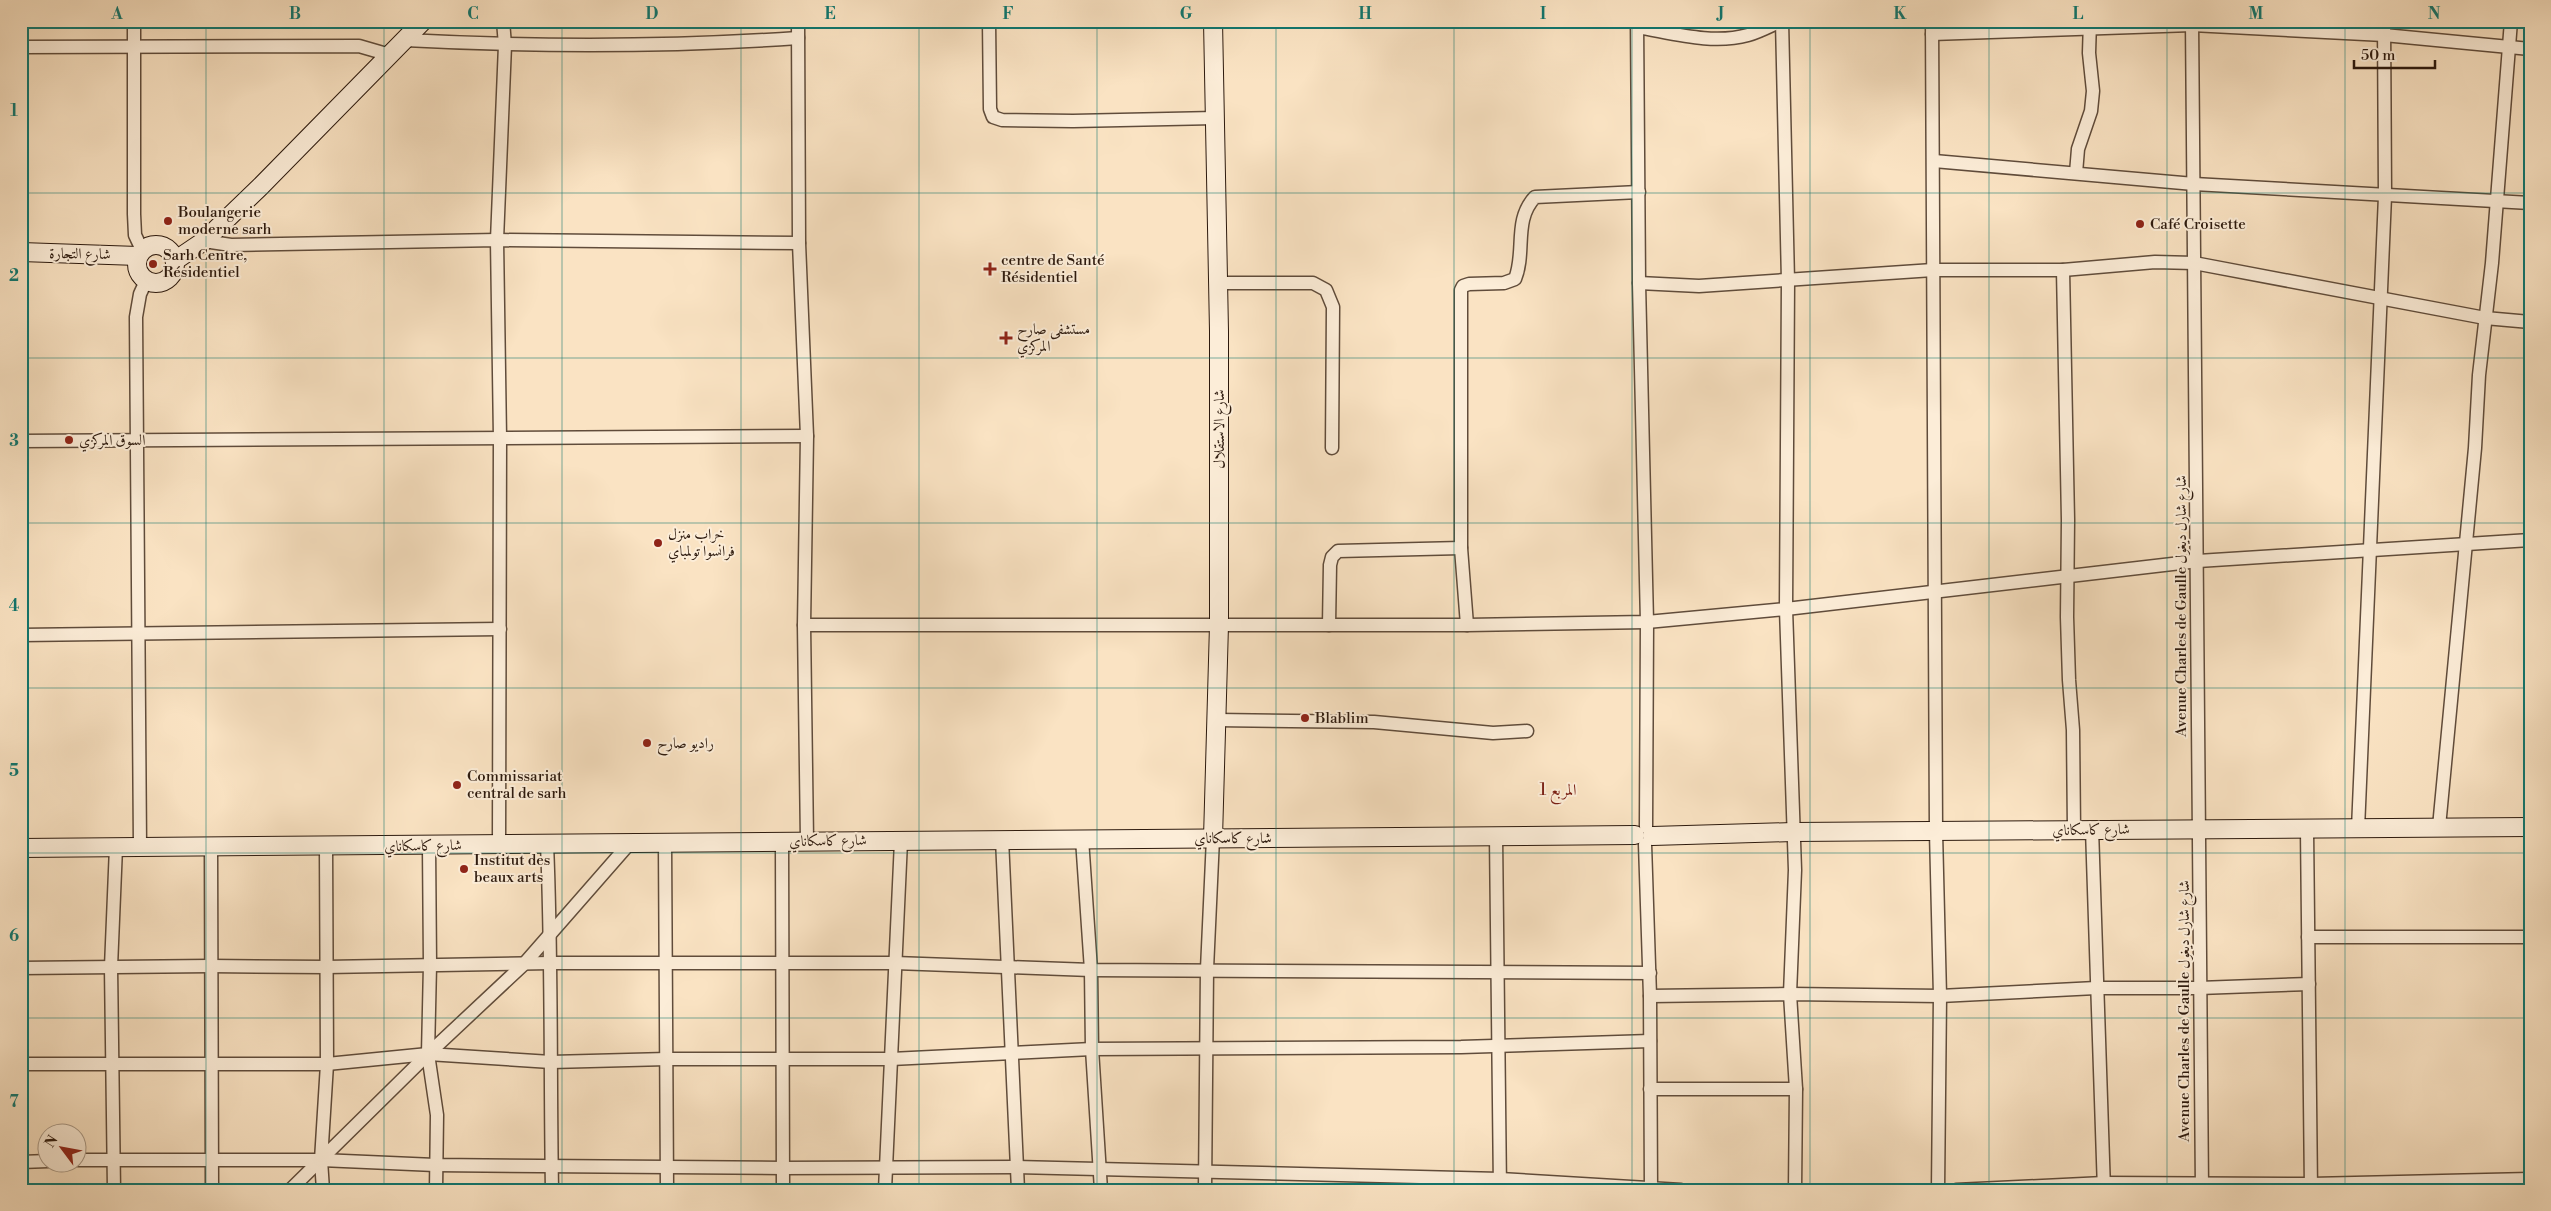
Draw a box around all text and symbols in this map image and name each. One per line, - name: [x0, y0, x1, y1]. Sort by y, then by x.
- text: A: [110, 4, 123, 24]
- text: B: [289, 4, 301, 24]
- text: C: [467, 4, 479, 24]
- text: D: [646, 4, 659, 24]
- text: E: [824, 4, 836, 24]
- text: F: [1002, 4, 1014, 24]
- text: G: [1180, 4, 1193, 24]
- text: H: [1358, 4, 1372, 24]
- text: I: [1540, 4, 1546, 24]
- text: J: [1716, 4, 1724, 24]
- text: K: [1894, 4, 1908, 24]
- text: L: [2073, 4, 2084, 24]
- text: M: [2249, 4, 2264, 24]
- text: N: [2428, 4, 2441, 24]
- scale bar: [2354, 38, 2435, 70]
- text: 50 m: [2361, 46, 2395, 65]
- text: 1: [10, 101, 18, 121]
- place label: Boulangerie moderne sarh: [177, 203, 271, 239]
- marker: Boulangerie moderne sarh: [162, 215, 174, 227]
- place label: Café Croisette: [2150, 215, 2246, 234]
- marker: Café Croisette: [2134, 218, 2146, 230]
- street label: شارع التجارة: [49, 244, 111, 267]
- place label: Sarh Centre, Résidentiel: [163, 246, 247, 282]
- place label: centre de Santé Résidentiel: [1001, 251, 1105, 287]
- marker: Sarh Centre, Résidentiel: [147, 258, 159, 270]
- marker: centre de Santé Résidentiel: [983, 262, 997, 276]
- text: 2: [9, 266, 19, 286]
- place label: مستشفى صارح المركزي: [1017, 320, 1090, 358]
- marker: مستشفى صارح المركزي: [999, 331, 1013, 345]
- street label: شارع الاستقلال: [1210, 389, 1232, 469]
- text: 3: [9, 431, 19, 451]
- place label: السوق المركزي: [79, 431, 145, 452]
- marker: السوق المركزي: [63, 434, 75, 446]
- street label: Avenue Charles de Gaulle شارع شارل ديغول: [2172, 475, 2194, 738]
- place label: خراب منزل فرانسوا تولمباي: [668, 525, 735, 563]
- marker: خراب منزل فرانسوا تولمباي: [652, 537, 664, 549]
- text: 4: [9, 596, 20, 616]
- place label: Blablim: [1314, 709, 1369, 728]
- marker: Blablim: [1299, 712, 1311, 724]
- place label: راديو صارح: [657, 734, 714, 756]
- marker: راديو صارح: [641, 737, 653, 749]
- text: 5: [9, 761, 19, 781]
- place label: Commissariat central de sarh: [467, 767, 567, 803]
- marker: Commissariat central de sarh: [451, 779, 463, 791]
- district label: المربع 1: [1539, 780, 1577, 805]
- street label: شارع كاسكاناي: [2052, 820, 2130, 843]
- street label: شارع كاسكاناي: [1194, 829, 1272, 851]
- street label: شارع كاسكاناي: [789, 831, 867, 854]
- street label: شارع كاسكاناي: [384, 836, 462, 859]
- place label: Institut des beaux arts: [474, 851, 550, 887]
- marker: Institut des beaux arts: [458, 863, 470, 875]
- street label: Avenue Charles de Gaulle شارع شارل ديغول: [2175, 880, 2197, 1143]
- text: 6: [9, 926, 19, 946]
- text: 7: [9, 1092, 19, 1112]
- north arrow: [38, 1124, 88, 1174]
- text: N: [41, 1132, 62, 1151]

